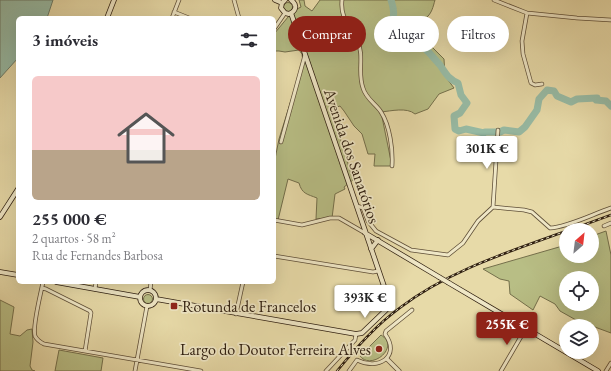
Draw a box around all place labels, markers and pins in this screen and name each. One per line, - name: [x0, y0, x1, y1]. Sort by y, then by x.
- pin: 301K €: [454, 136, 520, 170]
- pin: 393K €: [332, 285, 398, 319]
- place label: Rotunda de Francelos: [182, 296, 316, 317]
- marker: Rotunda de Francelos: [169, 301, 179, 311]
- pin: 255K €: [474, 312, 540, 346]
- place label: Largo do Doutor Ferreira Alves: [180, 339, 371, 360]
- marker: Largo do Doutor Ferreira Alves: [374, 344, 384, 354]

